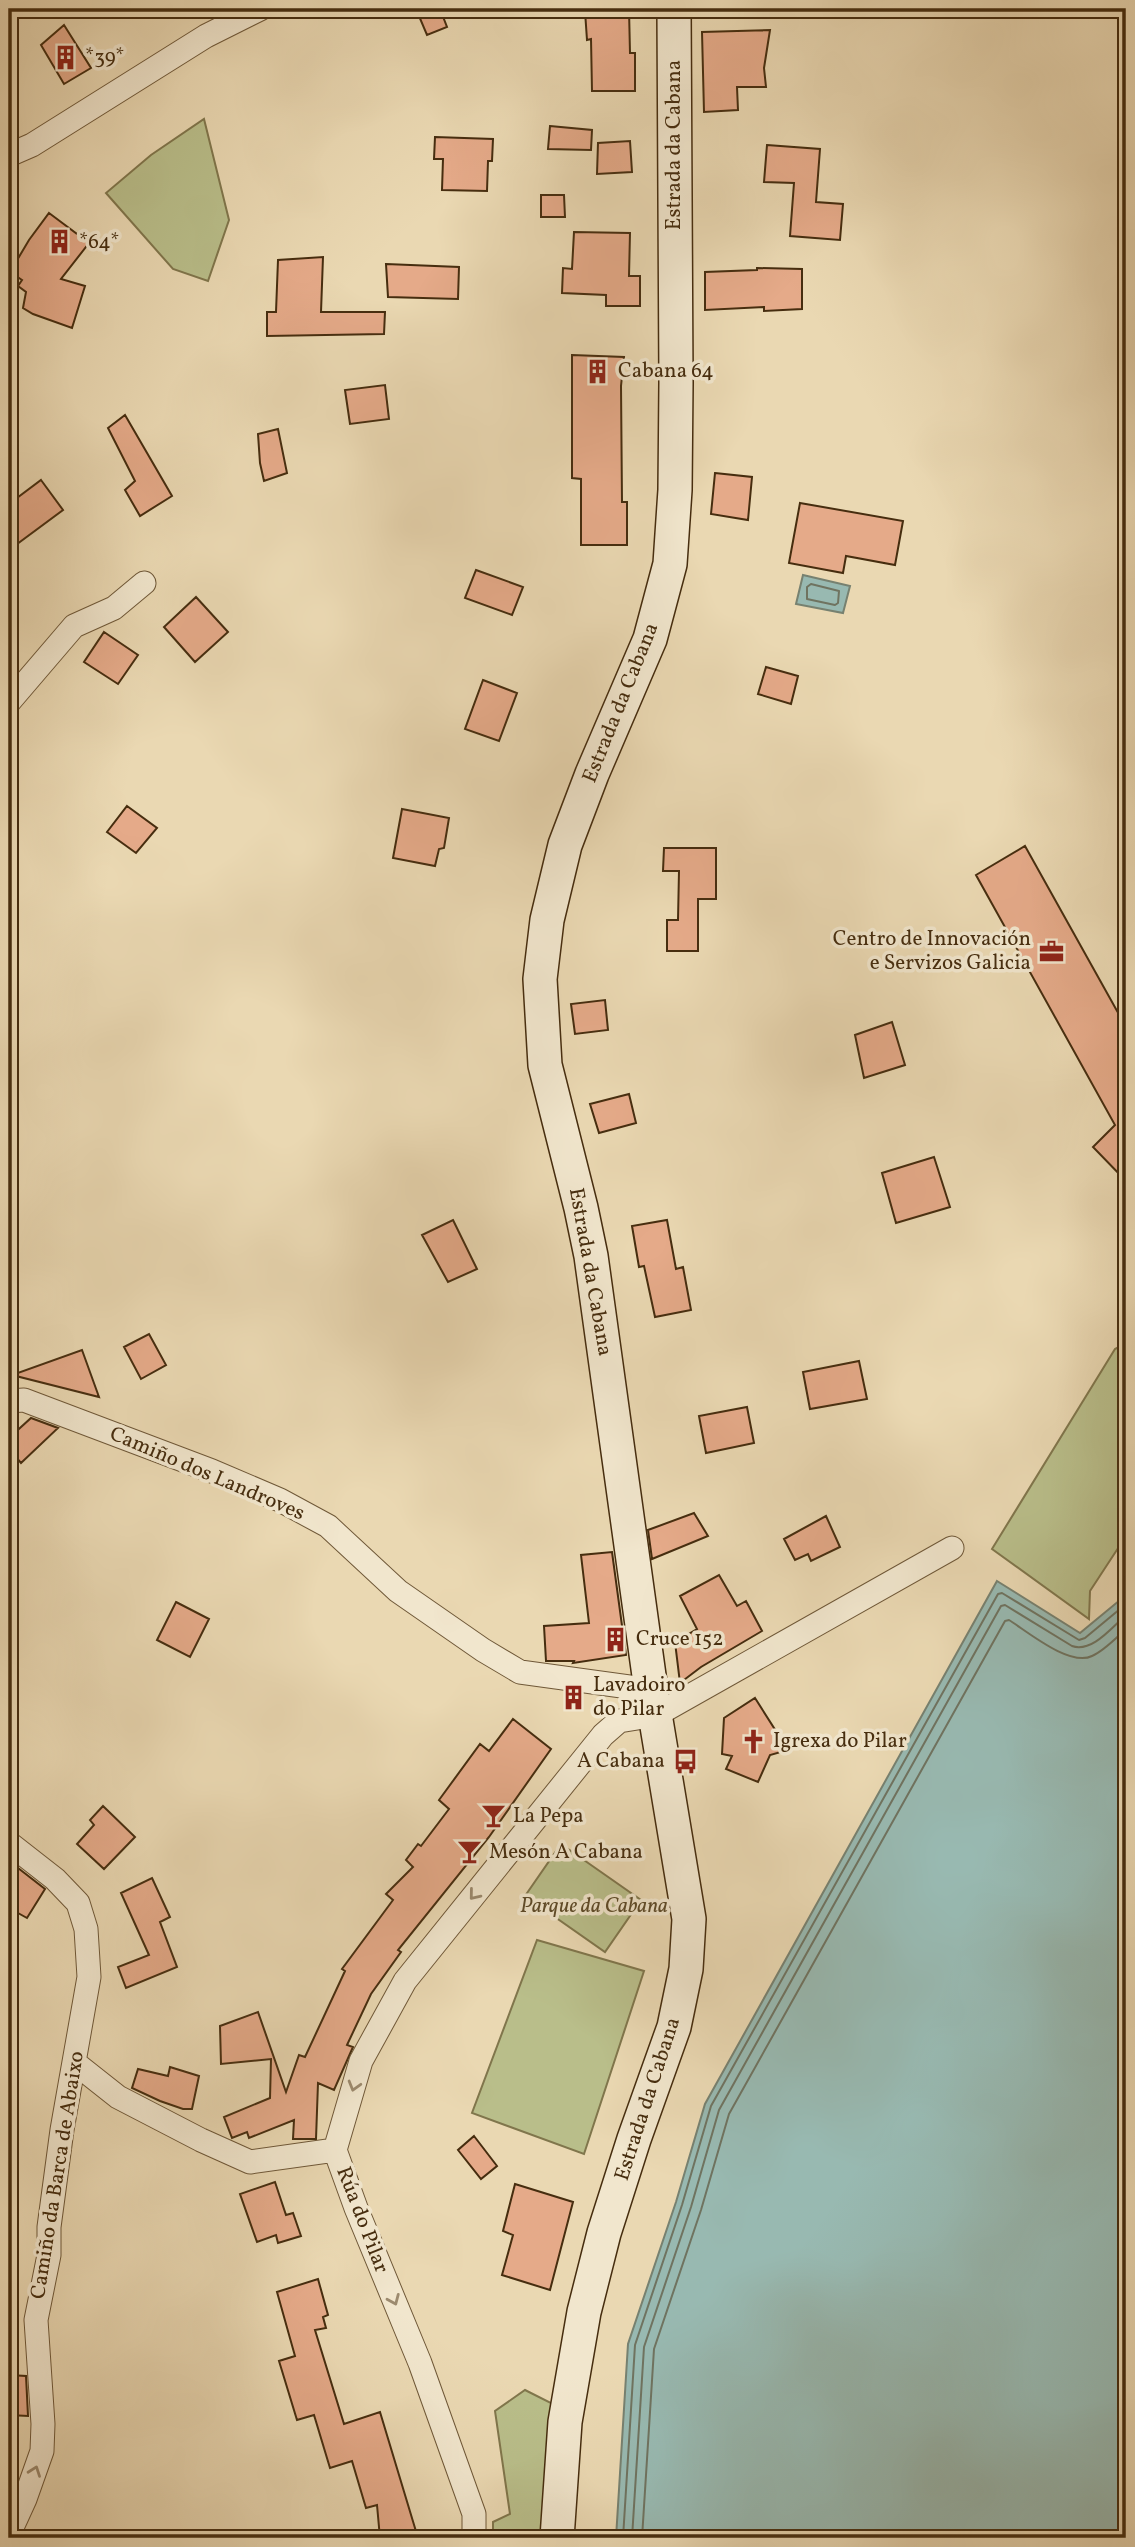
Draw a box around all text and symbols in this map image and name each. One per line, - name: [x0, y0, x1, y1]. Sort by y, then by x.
- building icon: *39*: [51, 43, 79, 71]
- place label: *39*: [85, 43, 124, 72]
- street label: Estrada da Cabana: [660, 60, 689, 230]
- building icon: *64*: [45, 228, 73, 256]
- place label: *64*: [79, 228, 120, 257]
- building icon: Cabana 64: [584, 357, 612, 385]
- place label: Cabana 64: [618, 357, 714, 386]
- street label: Estrada da Cabana: [576, 619, 666, 787]
- place label: Centro de Innovación e Servizos Galicia: [833, 925, 1031, 978]
- office icon: Centro de Innovación e Servizos Galicia: [1037, 937, 1065, 965]
- street label: Estrada da Cabana: [561, 1186, 619, 1358]
- street label: Camiño dos Landroves: [105, 1420, 309, 1528]
- building icon: Cruce 152: [602, 1625, 630, 1653]
- place label: Cruce 152: [636, 1625, 723, 1654]
- place label: Lavadoiro do Pilar: [593, 1671, 685, 1724]
- building icon: Lavadoiro do Pilar: [559, 1683, 587, 1711]
- church icon: Igrexa do Pilar: [739, 1727, 767, 1755]
- place label: Igrexa do Pilar: [773, 1727, 907, 1756]
- place label: A Cabana: [577, 1747, 665, 1776]
- bus stop icon: A Cabana: [671, 1747, 699, 1775]
- bar icon: La Pepa: [479, 1802, 507, 1830]
- place label: La Pepa: [513, 1802, 584, 1831]
- bar icon: Mesón A Cabana: [455, 1838, 483, 1866]
- place label: Mesón A Cabana: [489, 1838, 643, 1867]
- one-way arrow: [469, 1887, 482, 1899]
- park label: Parque da Cabana: [520, 1892, 668, 1921]
- street label: Estrada da Cabana: [608, 2014, 688, 2184]
- street label: Camiño da Barca de Abaixo: [24, 2049, 92, 2301]
- one-way arrow: [347, 2080, 362, 2092]
- street label: Rúa do Pilar: [328, 2162, 396, 2278]
- one-way arrow: [385, 2293, 399, 2305]
- one-way arrow: [27, 2466, 41, 2478]

